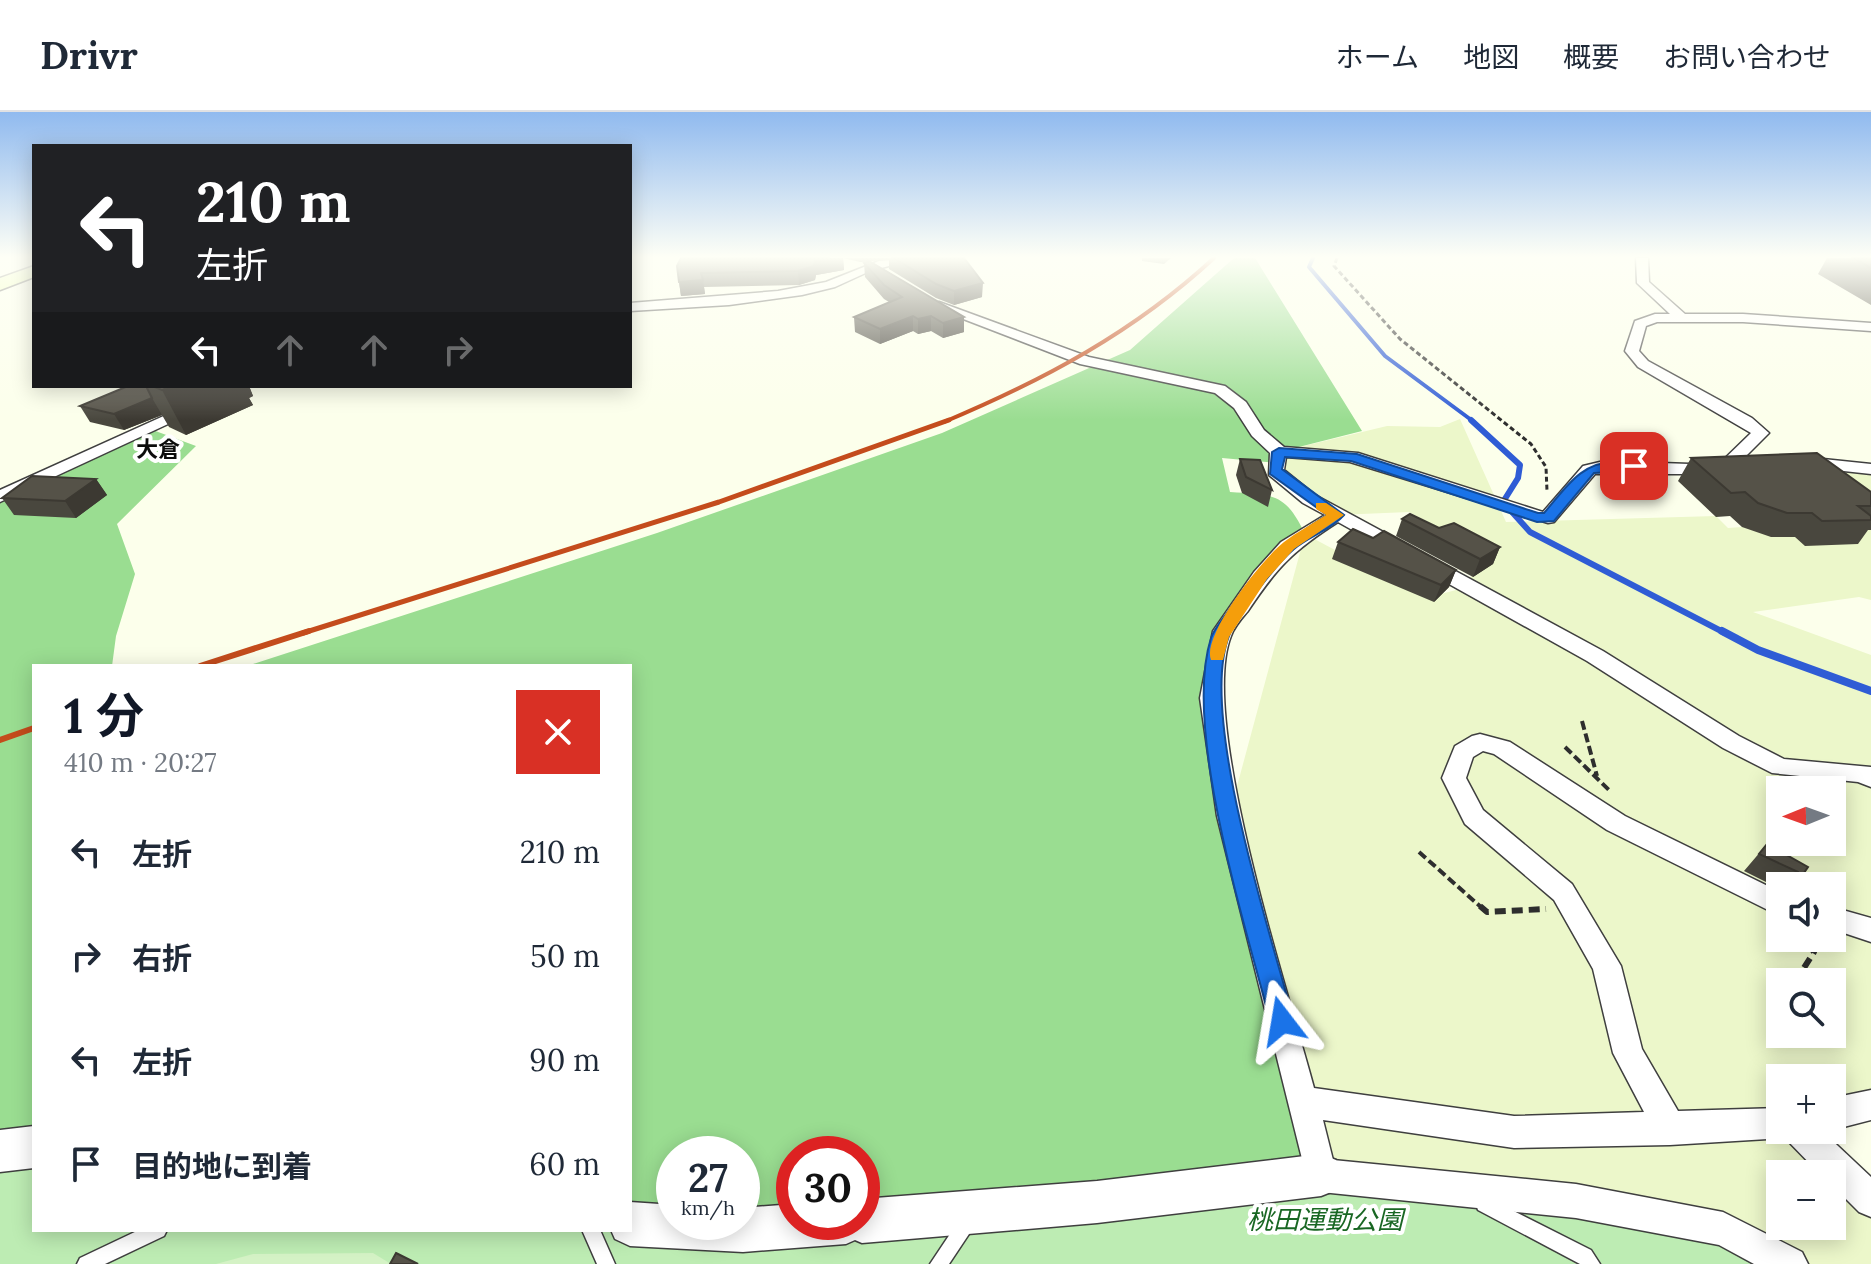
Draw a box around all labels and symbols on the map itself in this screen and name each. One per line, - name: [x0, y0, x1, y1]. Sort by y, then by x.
- pin: [1600, 432, 1668, 500]
- district label: 大倉: [136, 435, 180, 463]
- north arrow: [1766, 776, 1846, 856]
- position arrow: [1240, 979, 1324, 1063]
- speed limit sign: 30: [776, 1136, 880, 1240]
- park label: 桃田運動公園: [1247, 1203, 1407, 1236]

